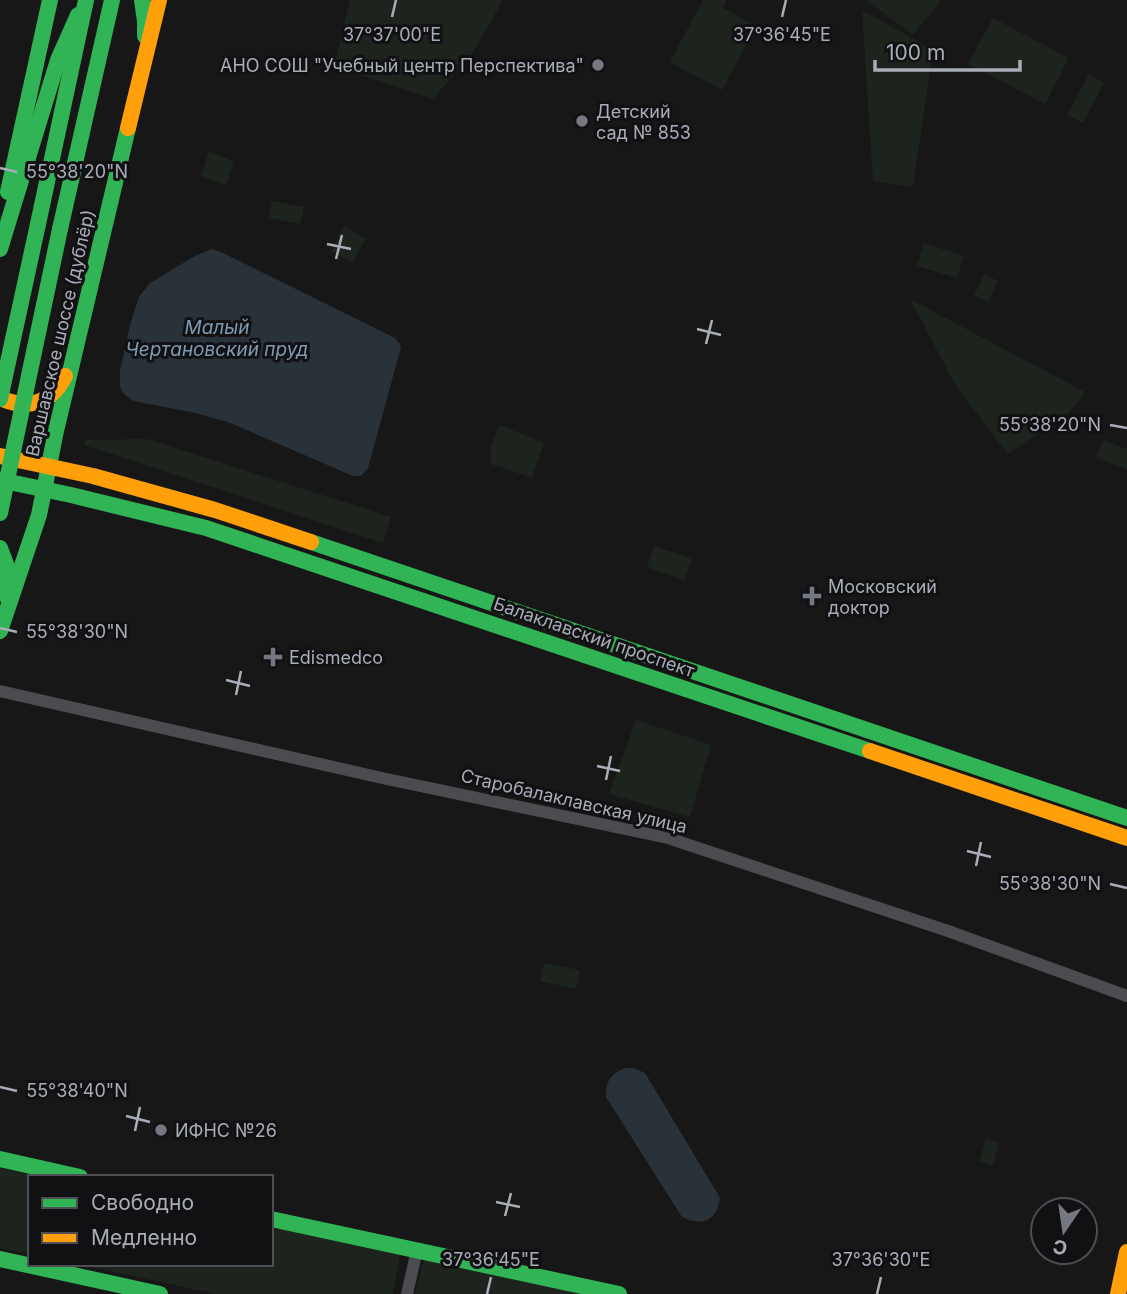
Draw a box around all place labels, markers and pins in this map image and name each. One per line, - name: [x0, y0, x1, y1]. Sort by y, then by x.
- place label: АНО СОШ "Учебный центр Перспектива": [220, 55, 584, 76]
- marker: АНО СОШ "Учебный центр Перспектива": [590, 57, 606, 73]
- place label: Детский сад № 853: [596, 101, 691, 143]
- marker: Детский сад № 853: [574, 113, 590, 129]
- place label: Московский доктор: [828, 576, 937, 618]
- marker: Московский доктор: [802, 586, 822, 606]
- marker: Edismedco: [263, 647, 283, 667]
- place label: Edismedco: [289, 647, 383, 668]
- place label: ИФНС №26: [175, 1120, 277, 1141]
- marker: ИФНС №26: [153, 1122, 169, 1138]

